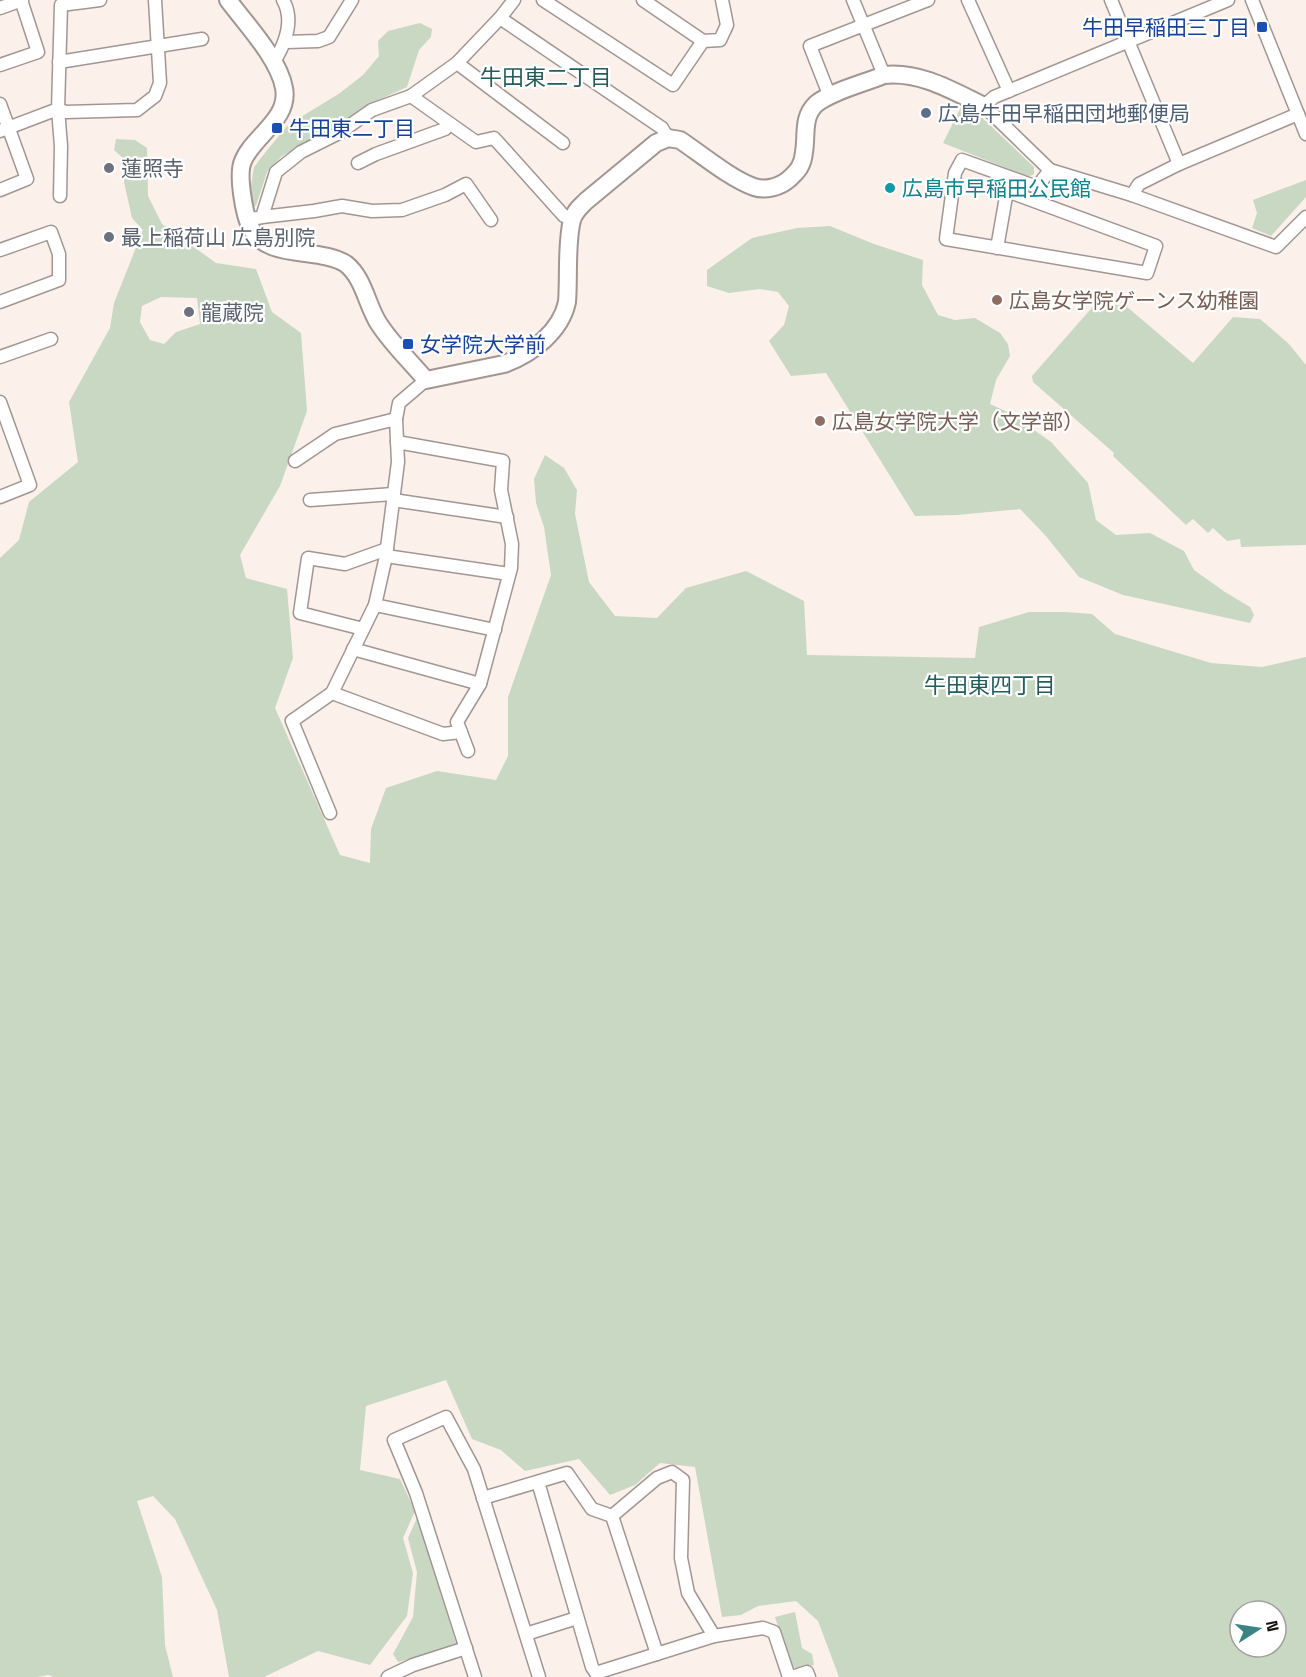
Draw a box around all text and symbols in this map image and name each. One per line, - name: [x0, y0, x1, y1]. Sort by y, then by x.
- place label: 牛田早稲田三丁目: [1082, 14, 1250, 41]
- marker: 牛田早稲田三丁目: [1255, 20, 1269, 34]
- district label: 牛田東二丁目: [480, 63, 612, 91]
- place label: 広島牛田早稲田団地郵便局: [938, 100, 1190, 127]
- marker: 広島牛田早稲田団地郵便局: [919, 106, 933, 120]
- place label: 牛田東二丁目: [289, 115, 415, 142]
- marker: 牛田東二丁目: [270, 121, 284, 135]
- place label: 蓮照寺: [121, 155, 184, 182]
- marker: 蓮照寺: [102, 161, 116, 175]
- place label: 広島市早稲田公民館: [902, 175, 1091, 202]
- marker: 広島市早稲田公民館: [883, 181, 897, 195]
- place label: 最上稲荷山 広島別院: [121, 224, 315, 251]
- marker: 最上稲荷山 広島別院: [102, 230, 116, 244]
- place label: 広島女学院ゲーンス幼稚園: [1009, 287, 1260, 314]
- marker: 広島女学院ゲーンス幼稚園: [990, 293, 1004, 307]
- place label: 龍蔵院: [201, 299, 264, 326]
- marker: 龍蔵院: [182, 305, 196, 319]
- place label: 女学院大学前: [420, 331, 546, 358]
- marker: 女学院大学前: [401, 337, 415, 351]
- place label: 広島女学院大学（文学部）: [832, 408, 1084, 435]
- marker: 広島女学院大学（文学部）: [813, 414, 827, 428]
- district label: 牛田東四丁目: [924, 671, 1056, 699]
- north arrow: [1228, 1599, 1288, 1659]
- text: N: [1261, 1619, 1284, 1633]

